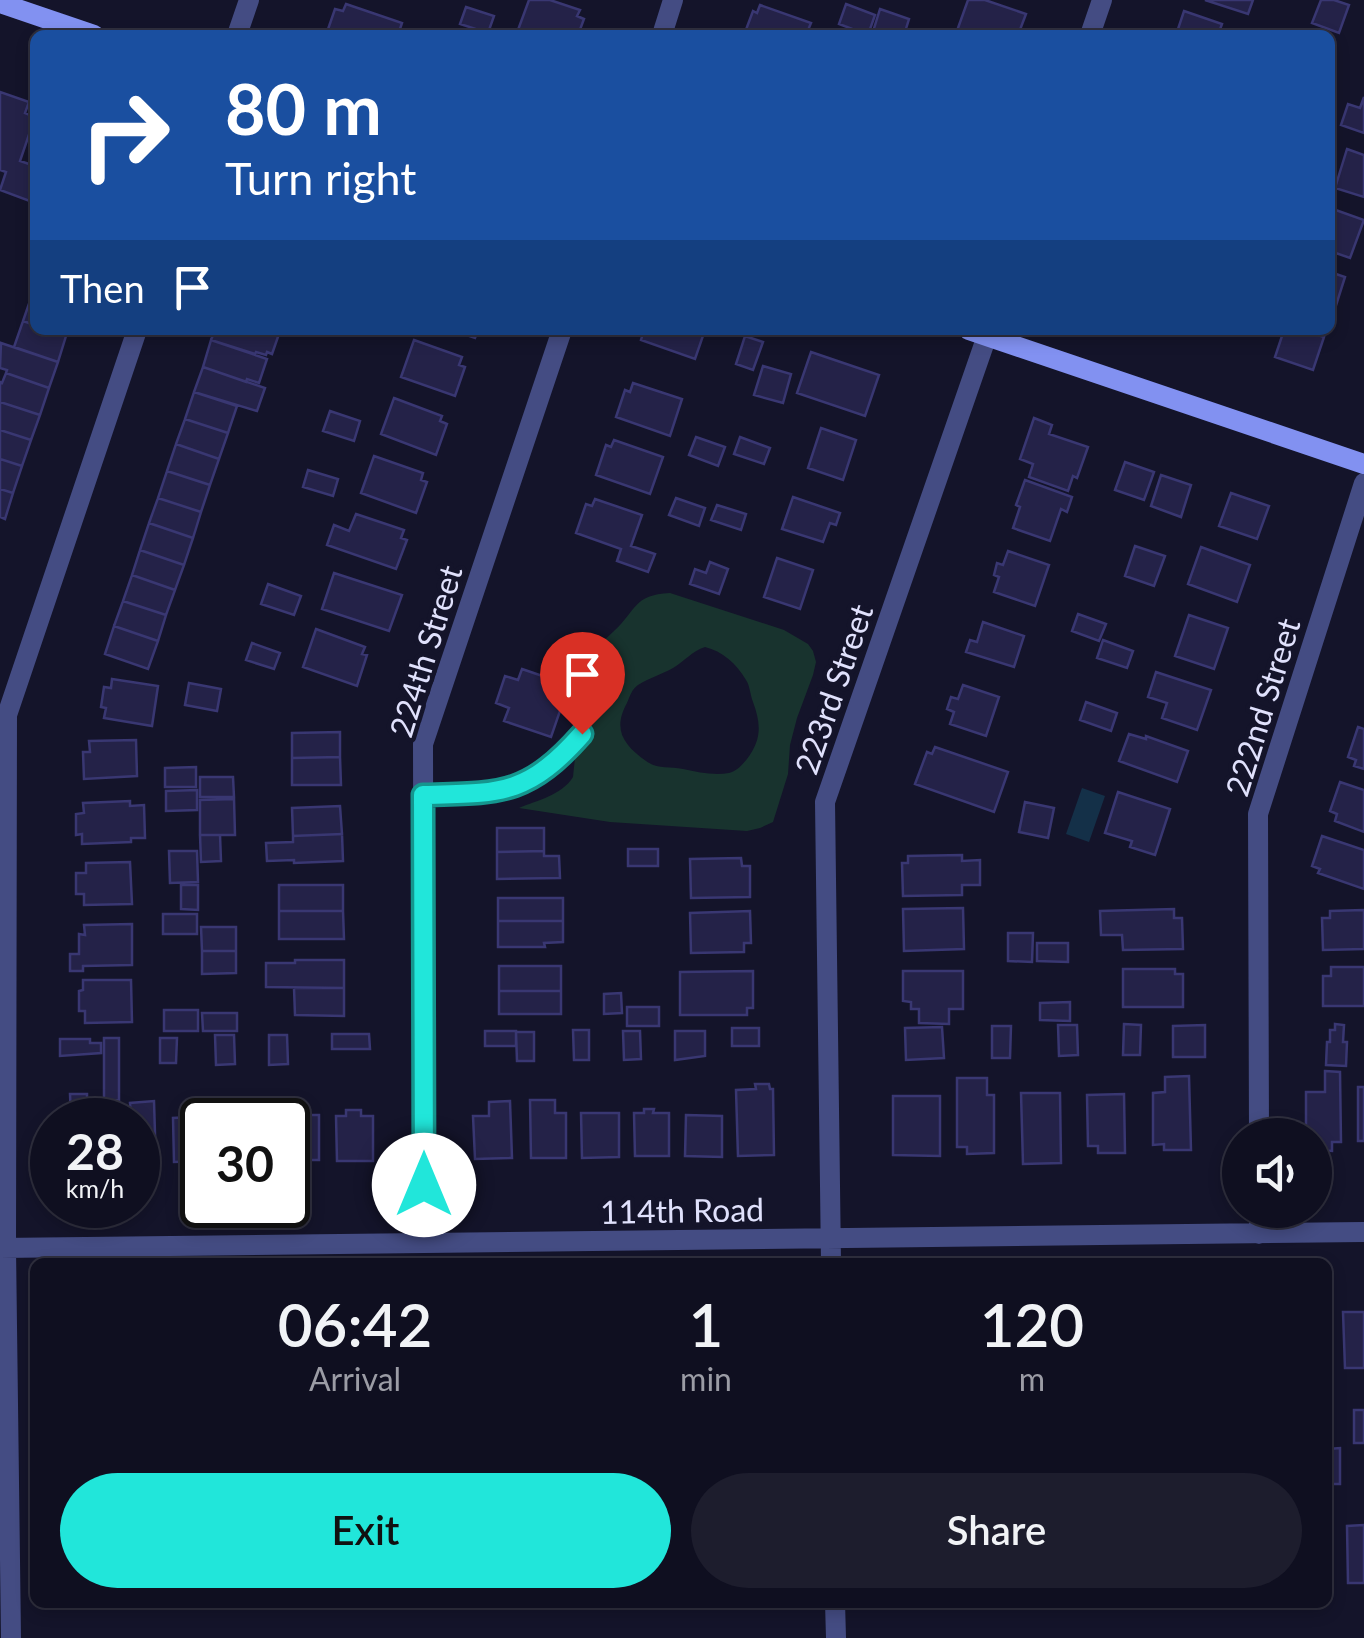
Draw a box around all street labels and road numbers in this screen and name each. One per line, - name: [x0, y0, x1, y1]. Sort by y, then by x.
- street label: 224th Street: [380, 560, 470, 742]
- street label: 223rd Street: [786, 598, 880, 779]
- street label: 222nd Street: [1216, 613, 1308, 801]
- street label: 114th Road: [600, 1189, 764, 1231]

